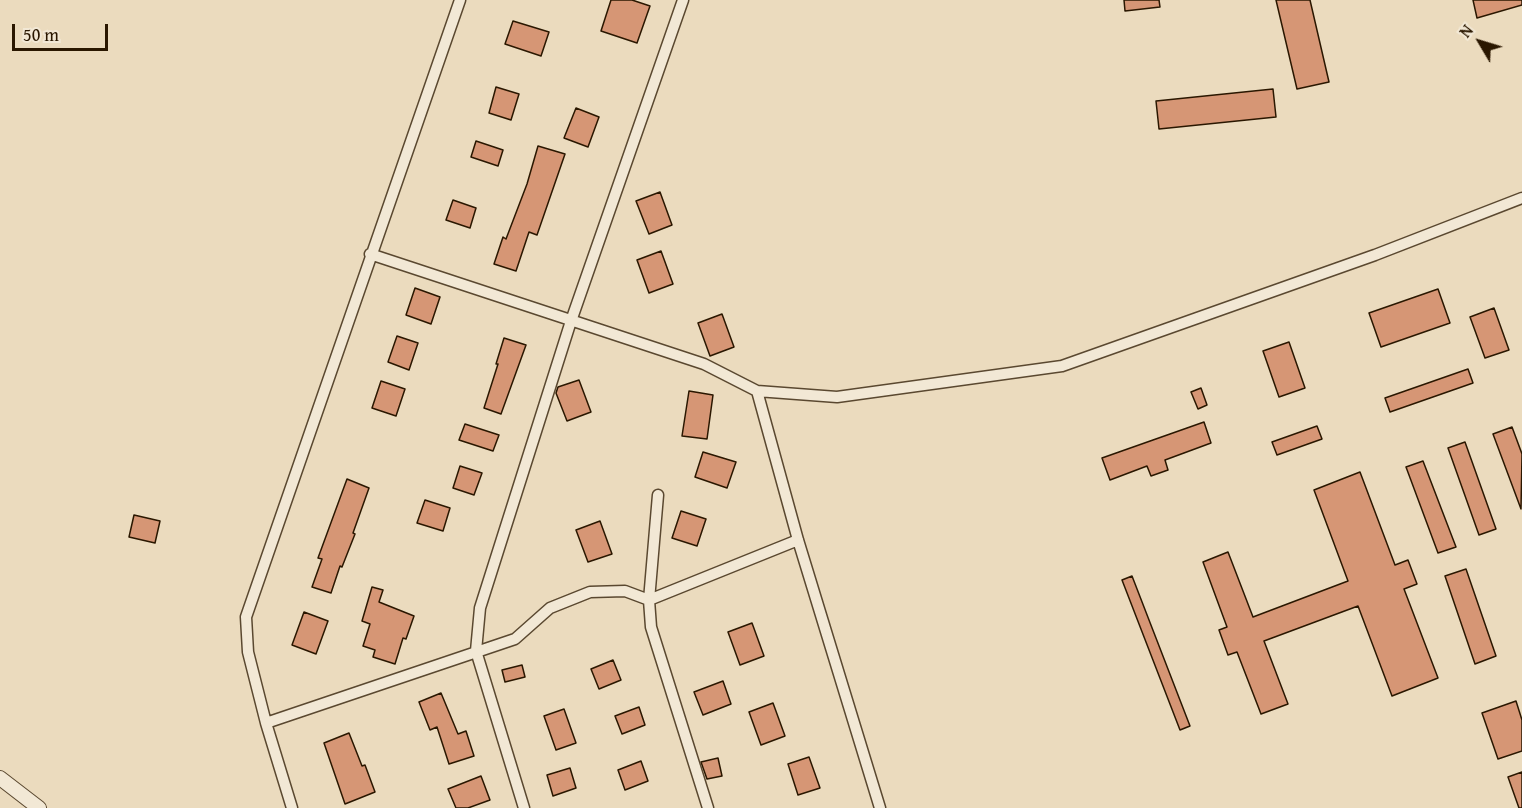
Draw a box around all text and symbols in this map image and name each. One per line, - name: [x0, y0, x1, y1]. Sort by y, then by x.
- scale bar: [15, 12, 111, 50]
- north arrow: [1450, 12, 1510, 72]
- text: N: [1453, 19, 1479, 43]
- text: 50 m: [23, 21, 59, 48]

